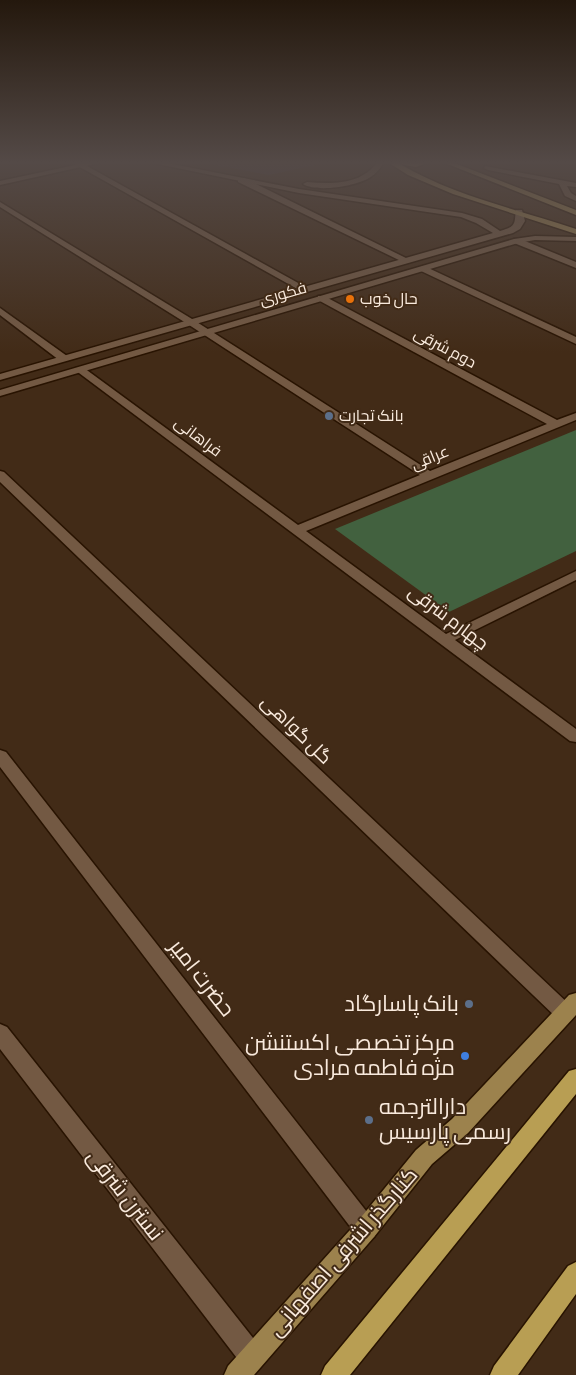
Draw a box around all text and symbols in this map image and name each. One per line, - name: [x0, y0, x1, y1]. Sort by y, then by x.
- street label: فکوری: [258, 280, 309, 310]
- place label: حال خوب: [360, 291, 418, 309]
- marker: حال خوب: [344, 293, 356, 305]
- street label: دوم شرقی: [410, 324, 479, 374]
- place label: بانک تجارت: [339, 408, 403, 425]
- marker: بانک تجارت: [323, 410, 335, 422]
- street label: فراهانی: [170, 414, 225, 461]
- street label: عراقی: [409, 443, 452, 475]
- street label: چهارم شرقی: [403, 581, 492, 656]
- street label: گل گواهی: [256, 691, 336, 769]
- street label: حضرت امیر: [163, 934, 239, 1021]
- place label: بانک پاسارگاد: [344, 993, 459, 1018]
- marker: بانک پاسارگاد: [463, 998, 475, 1010]
- place label: مرکز تخصصی اکستنشن مژه فاطمه مرادی: [245, 1032, 455, 1080]
- marker: مرکز تخصصی اکستنشن مژه فاطمه مرادی: [459, 1050, 471, 1062]
- place label: دارالترجمه رسمی پارسیس: [379, 1096, 511, 1146]
- marker: دارالترجمه رسمی پارسیس: [363, 1114, 375, 1126]
- street label: نسترن شرقی: [81, 1145, 167, 1246]
- street label: کنارگذر اشرفی اصفهانی: [264, 1164, 423, 1342]

